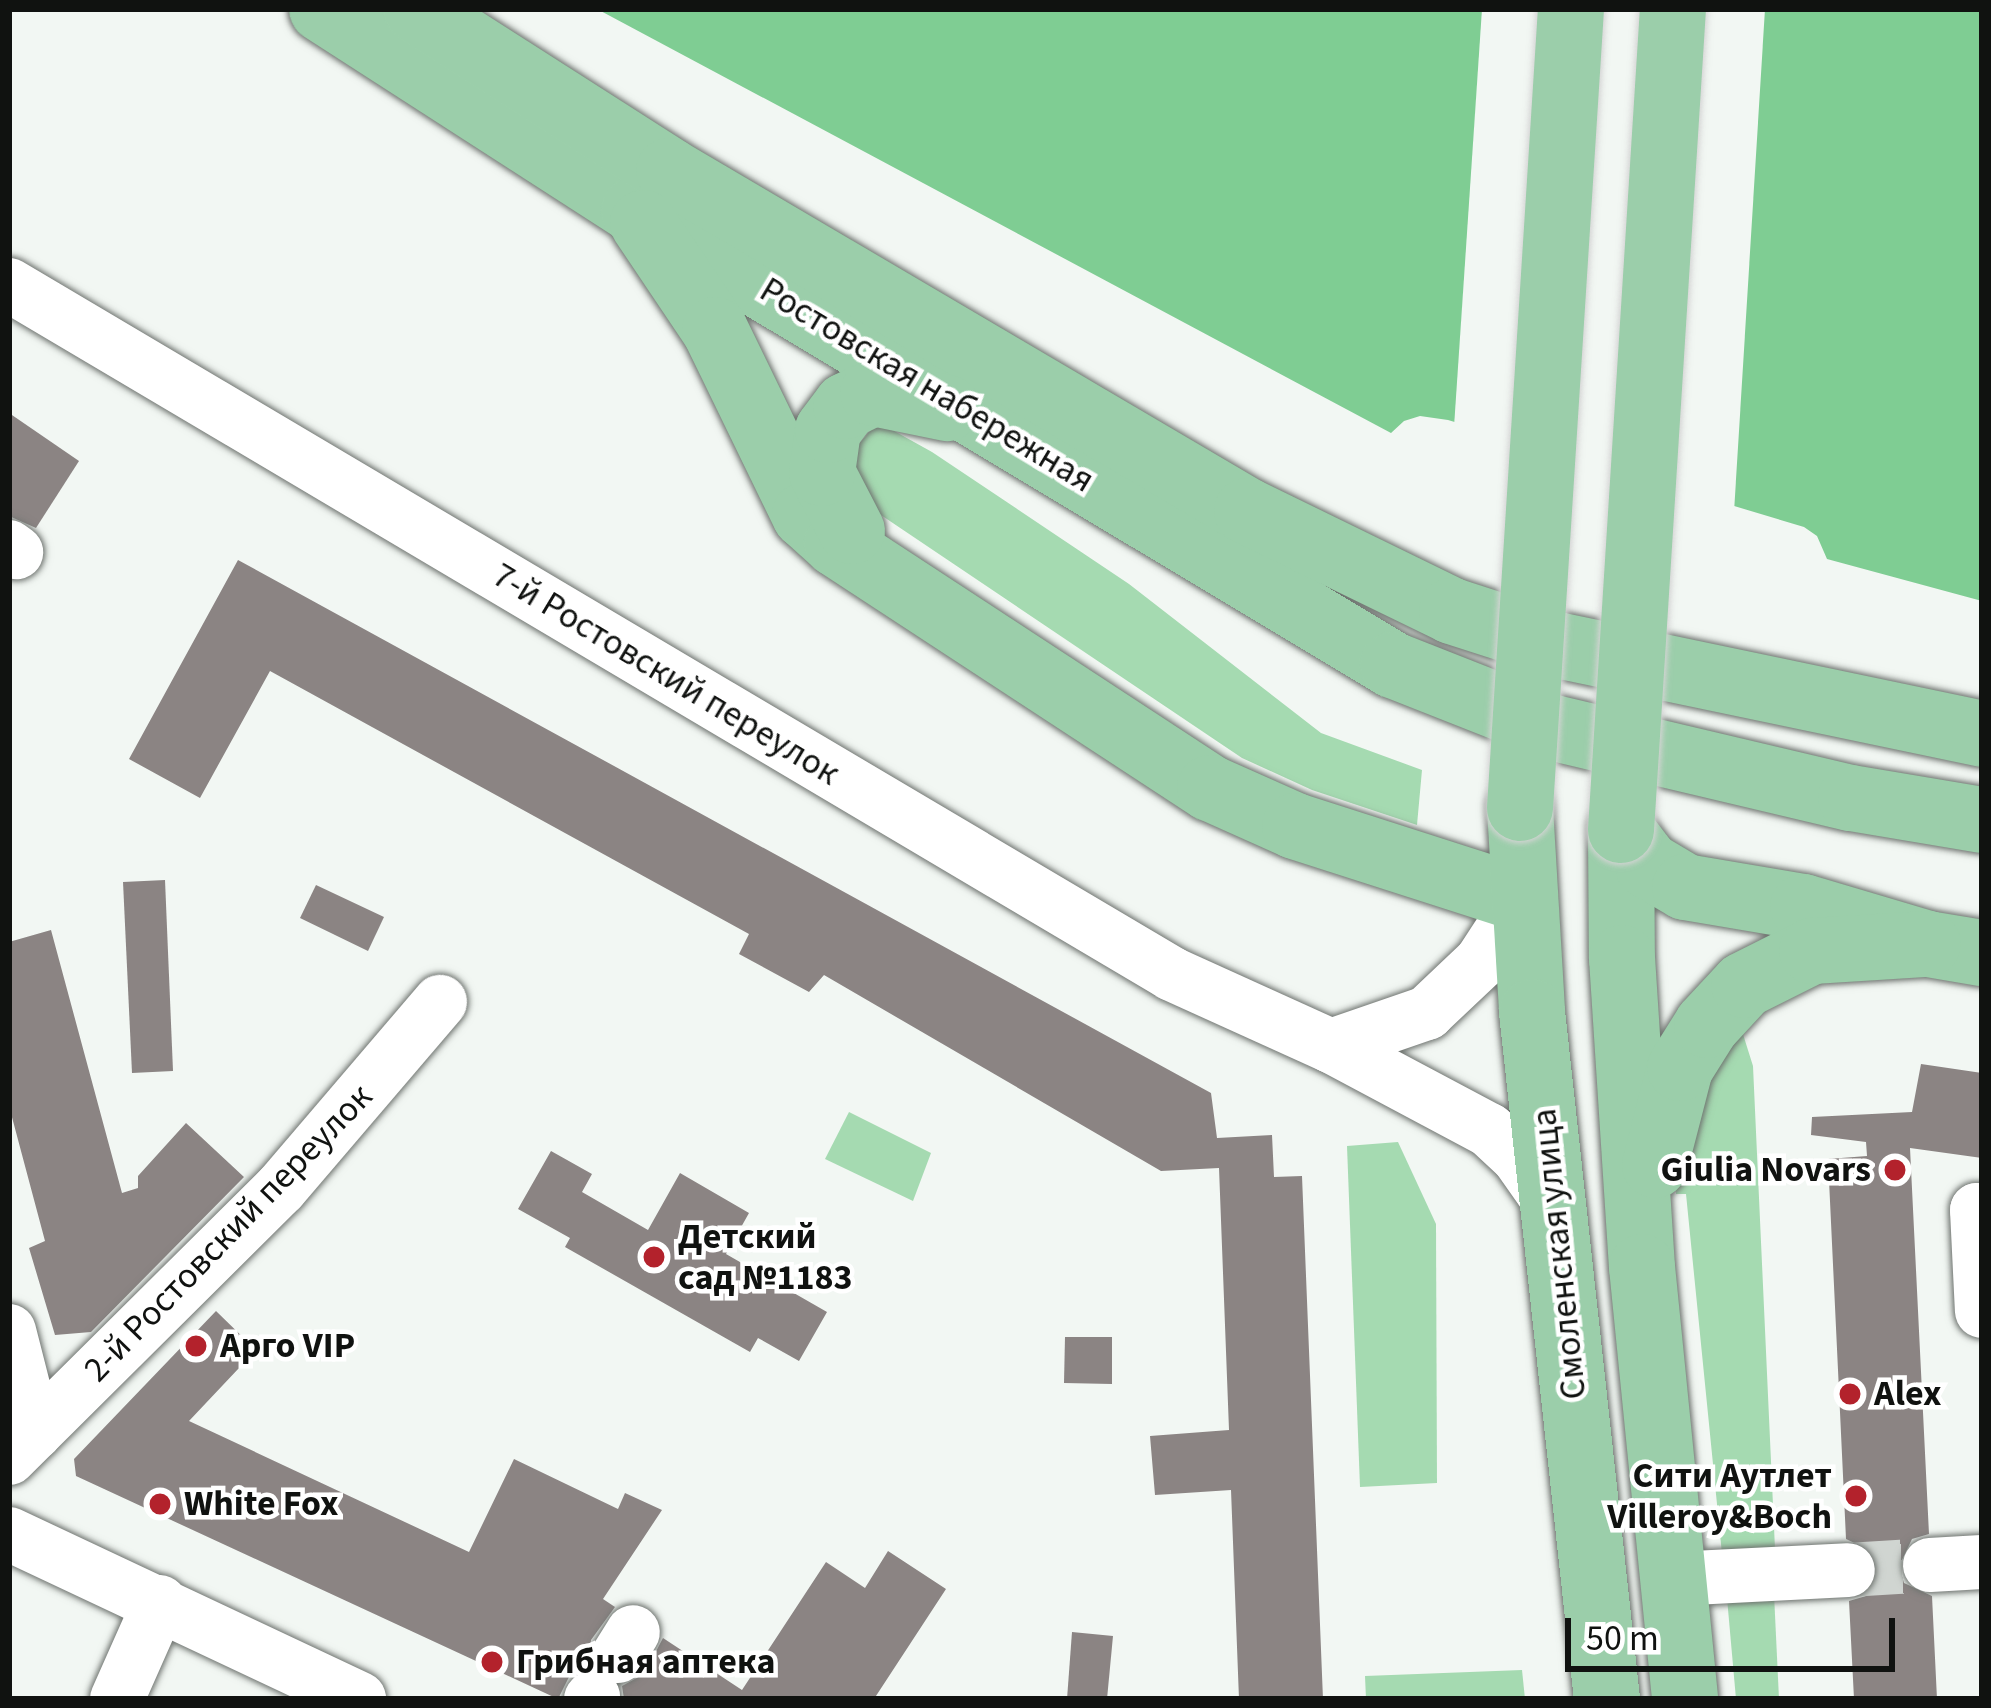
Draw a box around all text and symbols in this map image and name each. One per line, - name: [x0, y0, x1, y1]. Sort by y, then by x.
- street label: Ростовская набережная: [752, 268, 1102, 502]
- street label: 7-й Ростовский переулок: [485, 553, 847, 795]
- street label: 2-й Ростовский переулок: [75, 1075, 381, 1391]
- street label: Смоленская улица: [1522, 1106, 1596, 1402]
- place label: Giulia Novars: [1661, 1148, 1871, 1192]
- marker: Giulia Novars: [1882, 1157, 1908, 1183]
- place label: Детский сад №1183: [678, 1214, 852, 1299]
- marker: Детский сад №1183: [641, 1244, 667, 1270]
- place label: Арго VIP: [220, 1324, 355, 1368]
- marker: Арго VIP: [183, 1333, 209, 1359]
- place label: Alex: [1874, 1372, 1941, 1416]
- marker: Alex: [1837, 1381, 1863, 1407]
- place label: Сити Аутлет Villeroy&Boch: [1607, 1453, 1832, 1538]
- place label: White Fox: [184, 1482, 338, 1526]
- marker: Сити Аутлет Villeroy&Boch: [1843, 1483, 1869, 1509]
- marker: White Fox: [147, 1491, 173, 1517]
- scale bar: [1571, 1594, 1901, 1668]
- text: 50 m: [1586, 1613, 1659, 1664]
- place label: Грибная аптека: [516, 1640, 775, 1684]
- marker: Грибная аптека: [479, 1649, 505, 1675]

